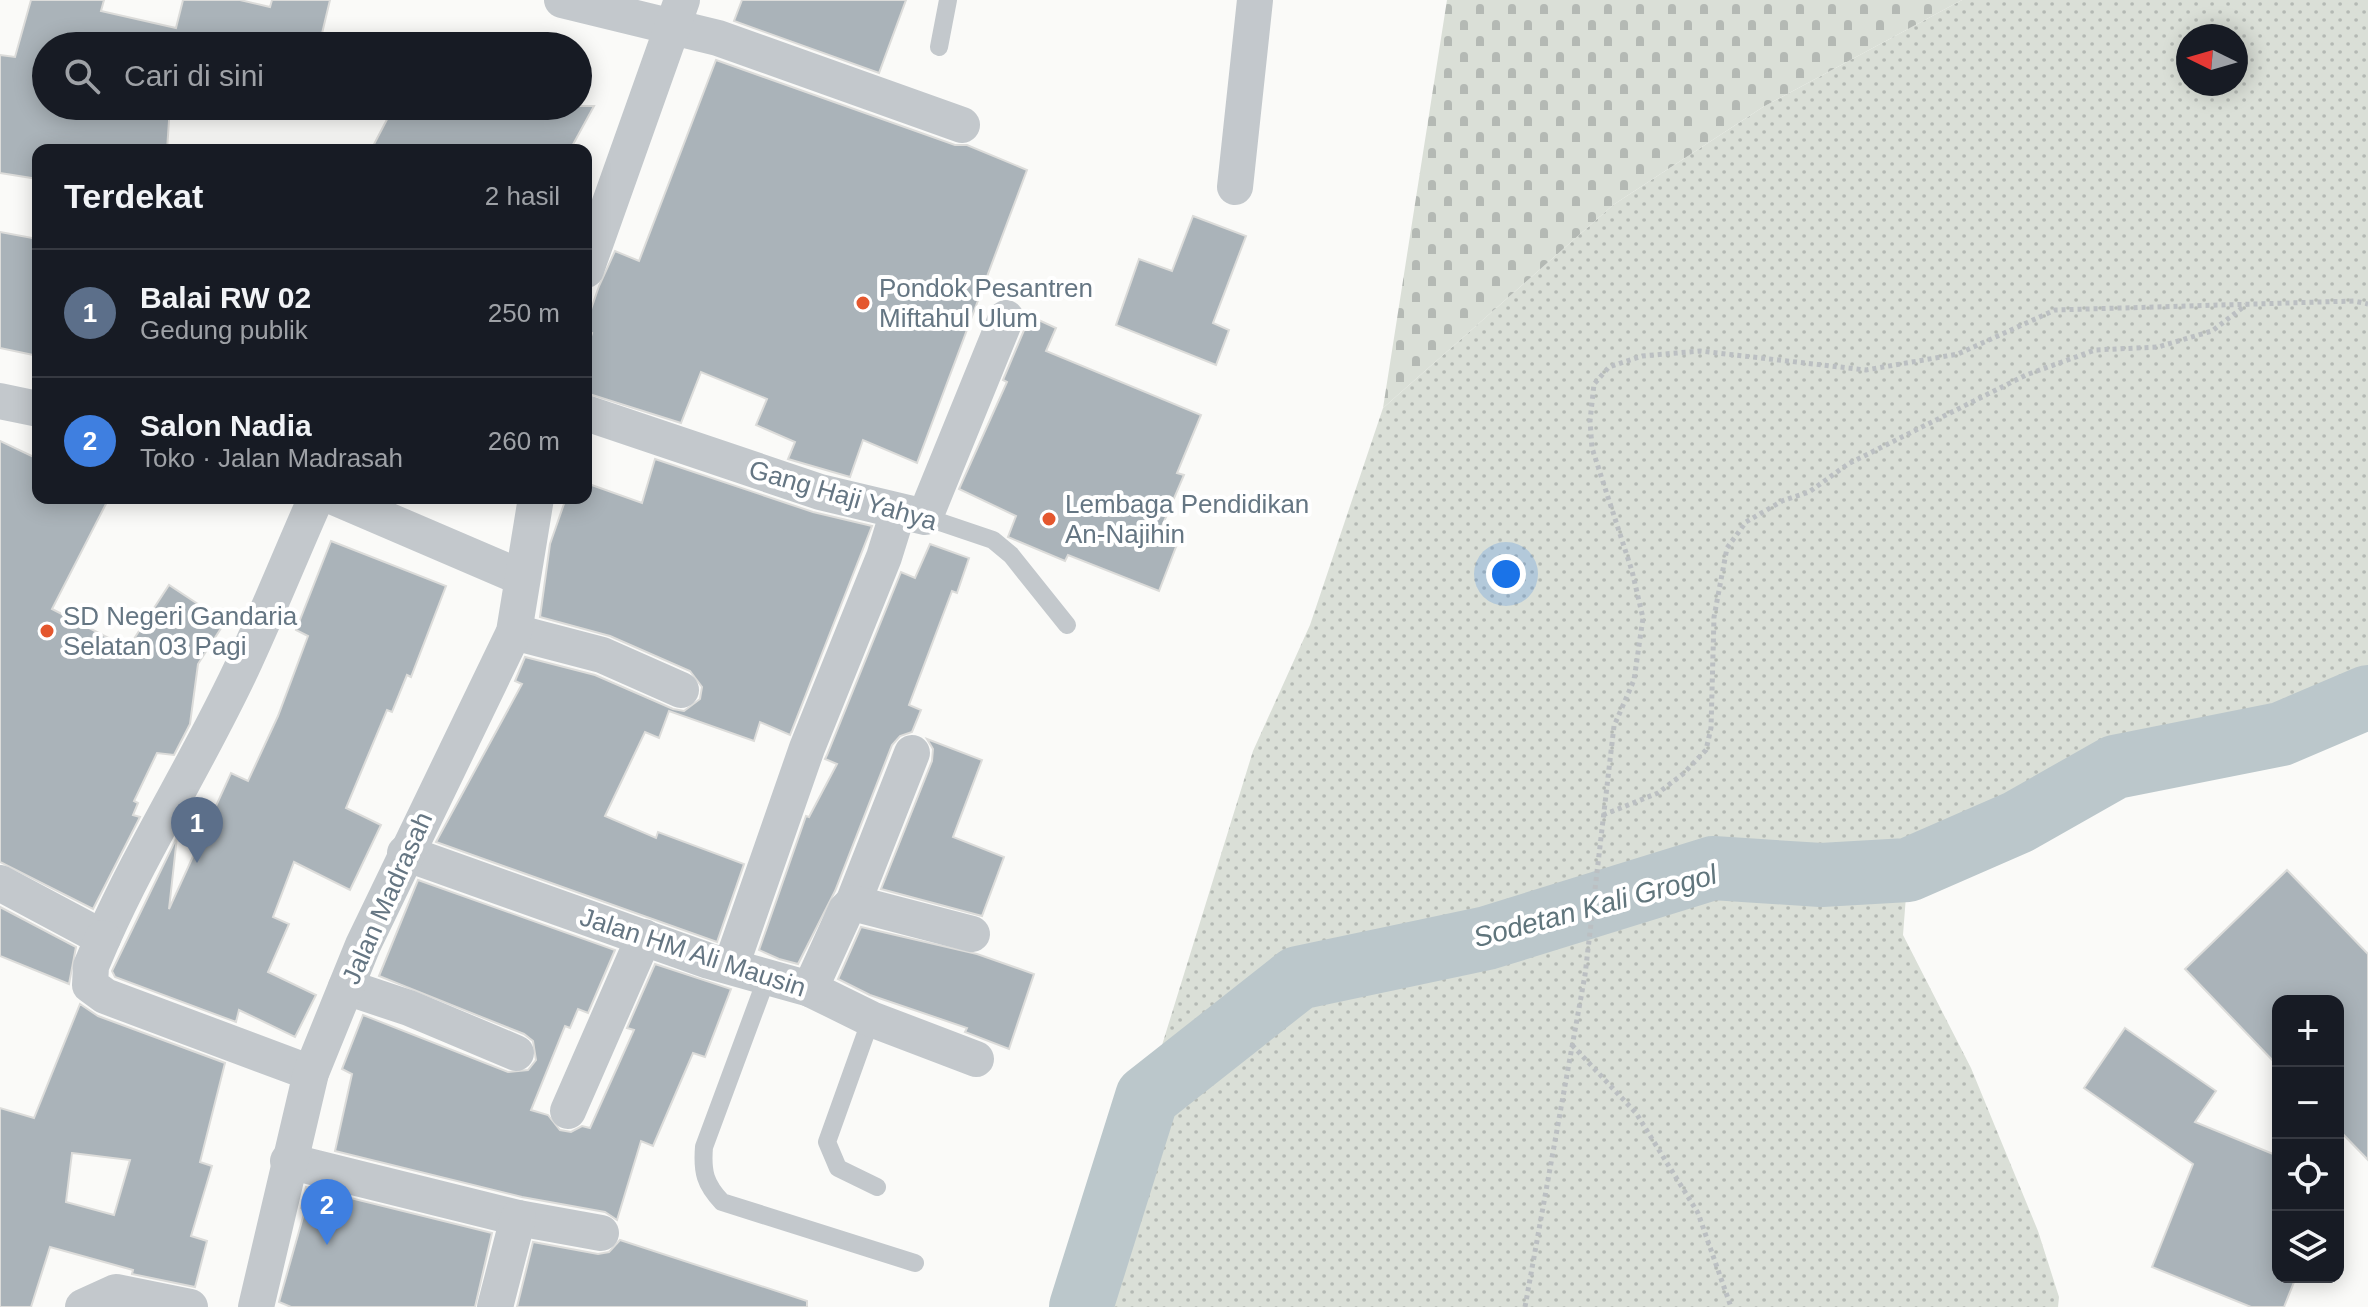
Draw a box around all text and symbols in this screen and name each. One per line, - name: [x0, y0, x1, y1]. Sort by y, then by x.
- north arrow: [2176, 24, 2248, 96]
- search box: [32, 32, 592, 120]
- icon: search: [60, 54, 104, 98]
- text: Cari di sini: [124, 59, 264, 92]
- text: Terdekat: [64, 177, 203, 215]
- text: 2 hasil: [485, 181, 560, 211]
- place label: Pondok Pesantren Miftahul Ulum: [879, 273, 1093, 333]
- text: Balai RW 02: [140, 281, 311, 314]
- marker: Pondok Pesantren Miftahul Ulum: [854, 294, 872, 312]
- text: 1: [83, 298, 97, 328]
- text: 250 m: [488, 298, 560, 328]
- text: Gedung publik: [140, 315, 308, 345]
- text: Salon Nadia: [140, 409, 312, 442]
- text: 2: [83, 426, 97, 456]
- text: 260 m: [488, 426, 560, 456]
- text: Toko · Jalan Madrasah: [140, 443, 403, 473]
- street label: Gang Haji Yahya: [746, 454, 941, 536]
- place label: Lembaga Pendidikan An-Najihin: [1065, 489, 1309, 549]
- marker: Lembaga Pendidikan An-Najihin: [1040, 510, 1058, 528]
- your location: [1486, 554, 1526, 594]
- place label: SD Negeri Gandaria Selatan 03 Pagi: [63, 601, 298, 661]
- marker: SD Negeri Gandaria Selatan 03 Pagi: [38, 622, 56, 640]
- pin: 1: [171, 797, 223, 863]
- street label: Jalan Madrasah: [336, 807, 438, 989]
- water label: Sodetan Kali Grogol: [1470, 858, 1721, 953]
- street label: Jalan HM Ali Mausin: [576, 901, 810, 1003]
- map controls: [2272, 995, 2344, 1283]
- button: +: [2272, 995, 2344, 1067]
- button: −: [2272, 1067, 2344, 1139]
- button: locate: [2272, 1139, 2344, 1211]
- pin: 2: [301, 1179, 353, 1245]
- button: layers: [2272, 1211, 2344, 1283]

